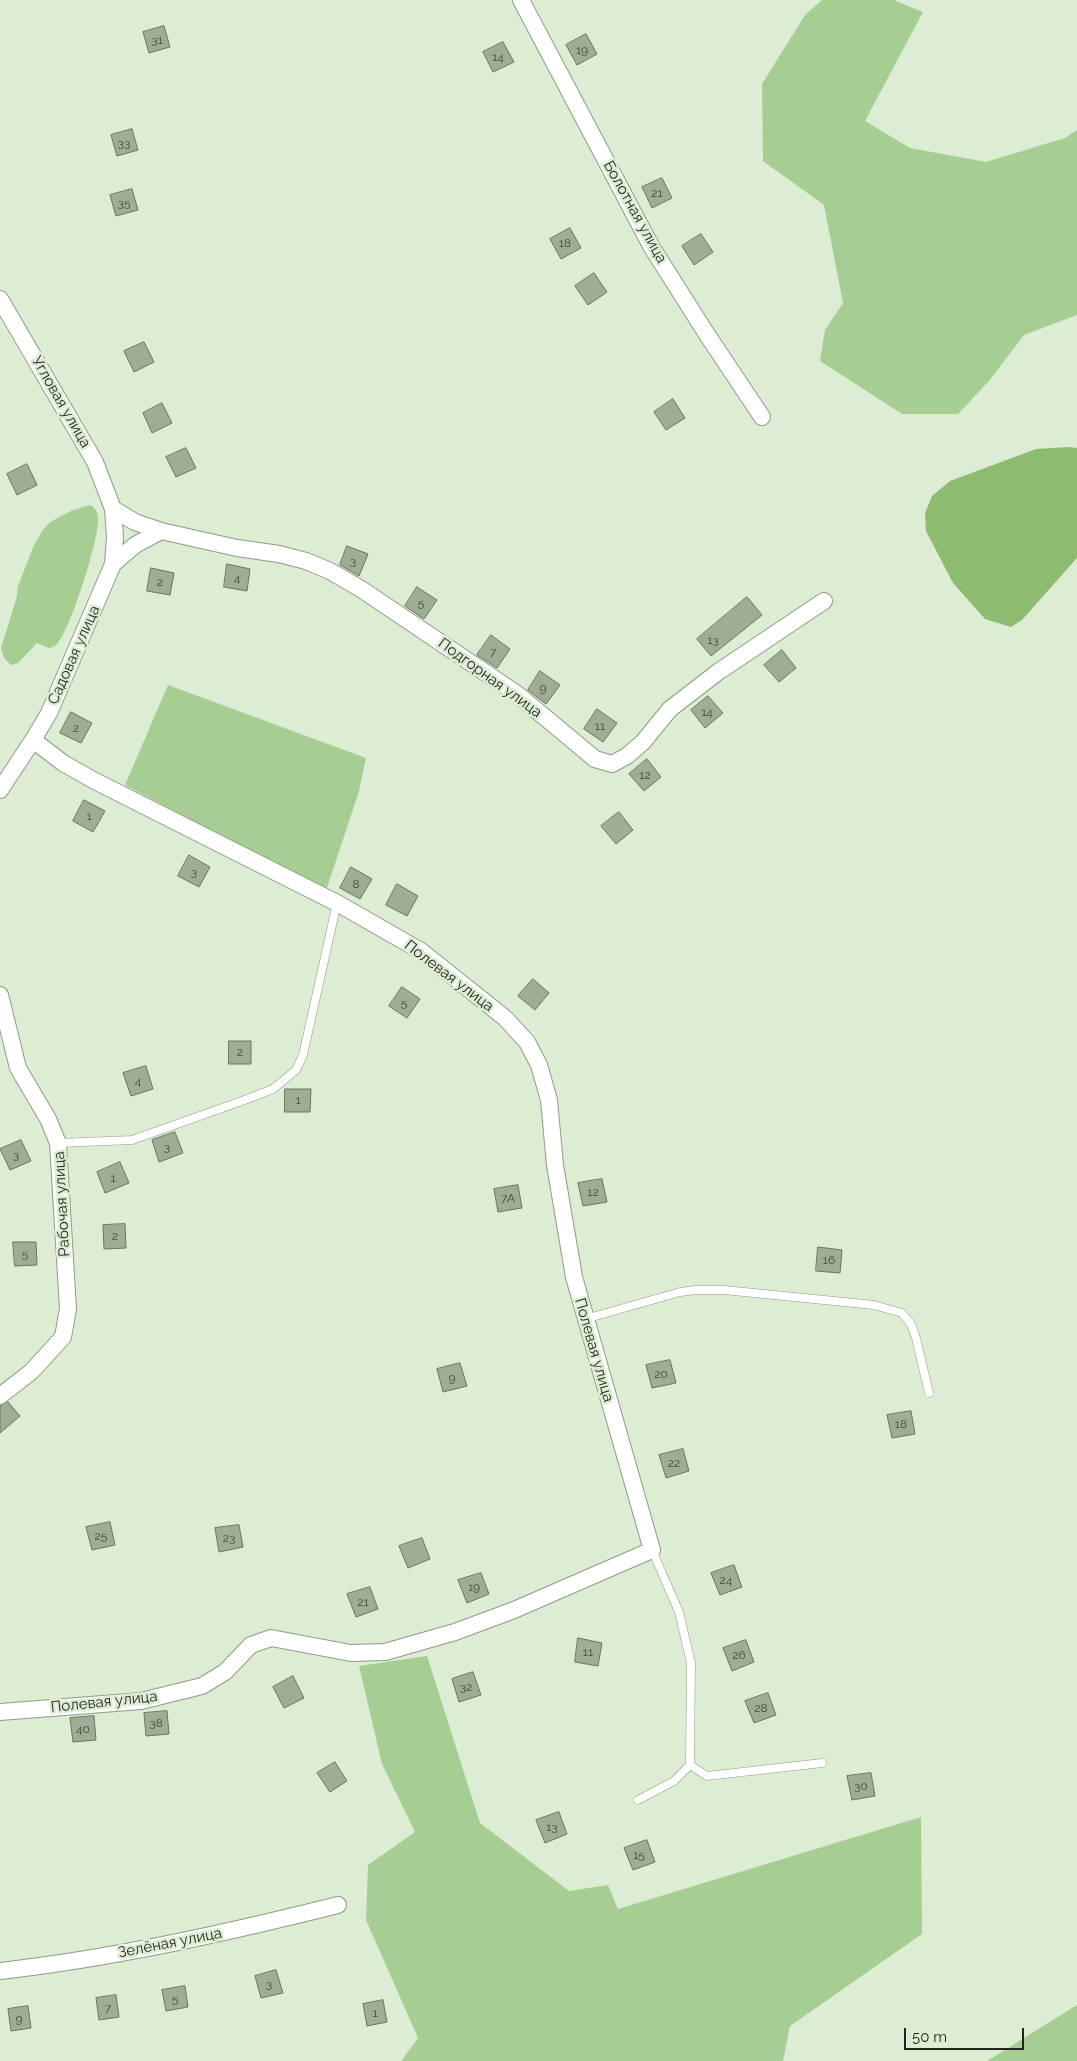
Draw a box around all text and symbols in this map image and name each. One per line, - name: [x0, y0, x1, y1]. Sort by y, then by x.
- house number: 31: [151, 33, 163, 47]
- house number: 19: [576, 43, 588, 57]
- house number: 14: [492, 50, 504, 64]
- house number: 33: [118, 136, 130, 150]
- street label: Болотная улица: [599, 158, 671, 266]
- house number: 21: [651, 186, 663, 200]
- house number: 35: [118, 196, 130, 210]
- house number: 18: [559, 236, 571, 250]
- street label: Угловая улица: [27, 353, 95, 451]
- house number: 3: [350, 554, 356, 568]
- house number: 4: [234, 571, 240, 585]
- house number: 2: [157, 575, 163, 589]
- house number: 5: [418, 596, 424, 610]
- street label: Садовая улица: [44, 603, 104, 707]
- house number: 13: [707, 633, 719, 647]
- street label: Подгорная улица: [435, 634, 545, 722]
- house number: 7: [490, 645, 496, 659]
- house number: 9: [539, 681, 547, 695]
- house number: 14: [701, 705, 713, 719]
- house number: 11: [595, 719, 605, 733]
- house number: 2: [73, 721, 79, 735]
- house number: 12: [639, 768, 651, 782]
- house number: 1: [86, 809, 92, 823]
- house number: 3: [191, 865, 197, 879]
- house number: 8: [352, 877, 360, 891]
- street label: Полевая улица: [401, 937, 497, 1015]
- house number: 5: [401, 996, 407, 1010]
- house number: 2: [237, 1045, 243, 1059]
- house number: 4: [135, 1074, 141, 1088]
- house number: 1: [295, 1093, 301, 1107]
- house number: 3: [164, 1140, 170, 1154]
- house number: 3: [13, 1148, 19, 1162]
- street label: Рабочая улица: [50, 1151, 74, 1257]
- house number: 1: [110, 1171, 116, 1185]
- house number: 12: [587, 1185, 599, 1199]
- house number: 7А: [501, 1191, 515, 1205]
- house number: 2: [112, 1229, 118, 1243]
- house number: 5: [22, 1247, 28, 1261]
- house number: 16: [823, 1253, 835, 1267]
- street label: Полевая улица: [571, 1296, 617, 1404]
- house number: 20: [654, 1367, 668, 1381]
- house number: 9: [448, 1371, 456, 1385]
- house number: 18: [895, 1417, 907, 1431]
- house number: 22: [668, 1456, 680, 1470]
- house number: 25: [95, 1529, 107, 1543]
- house number: 23: [223, 1531, 235, 1545]
- house number: 24: [720, 1573, 732, 1587]
- house number: 19: [468, 1580, 480, 1594]
- house number: 21: [357, 1595, 369, 1609]
- house number: 11: [583, 1645, 593, 1659]
- house number: 26: [732, 1648, 746, 1662]
- house number: 32: [460, 1680, 472, 1694]
- street label: Полевая улица: [50, 1687, 158, 1717]
- house number: 28: [754, 1701, 768, 1715]
- house number: 38: [149, 1716, 163, 1730]
- house number: 40: [76, 1722, 90, 1736]
- house number: 30: [854, 1779, 868, 1793]
- house number: 13: [546, 1820, 558, 1834]
- house number: 15: [633, 1848, 645, 1862]
- street label: Зелёная улица: [117, 1924, 223, 1962]
- house number: 3: [266, 1977, 272, 1991]
- house number: 5: [172, 1992, 178, 2006]
- house number: 7: [105, 2001, 111, 2015]
- house number: 1: [372, 2006, 378, 2020]
- house number: 9: [15, 2012, 23, 2026]
- scale bar: [907, 2018, 1027, 2050]
- text: 50 m: [912, 2028, 947, 2046]

